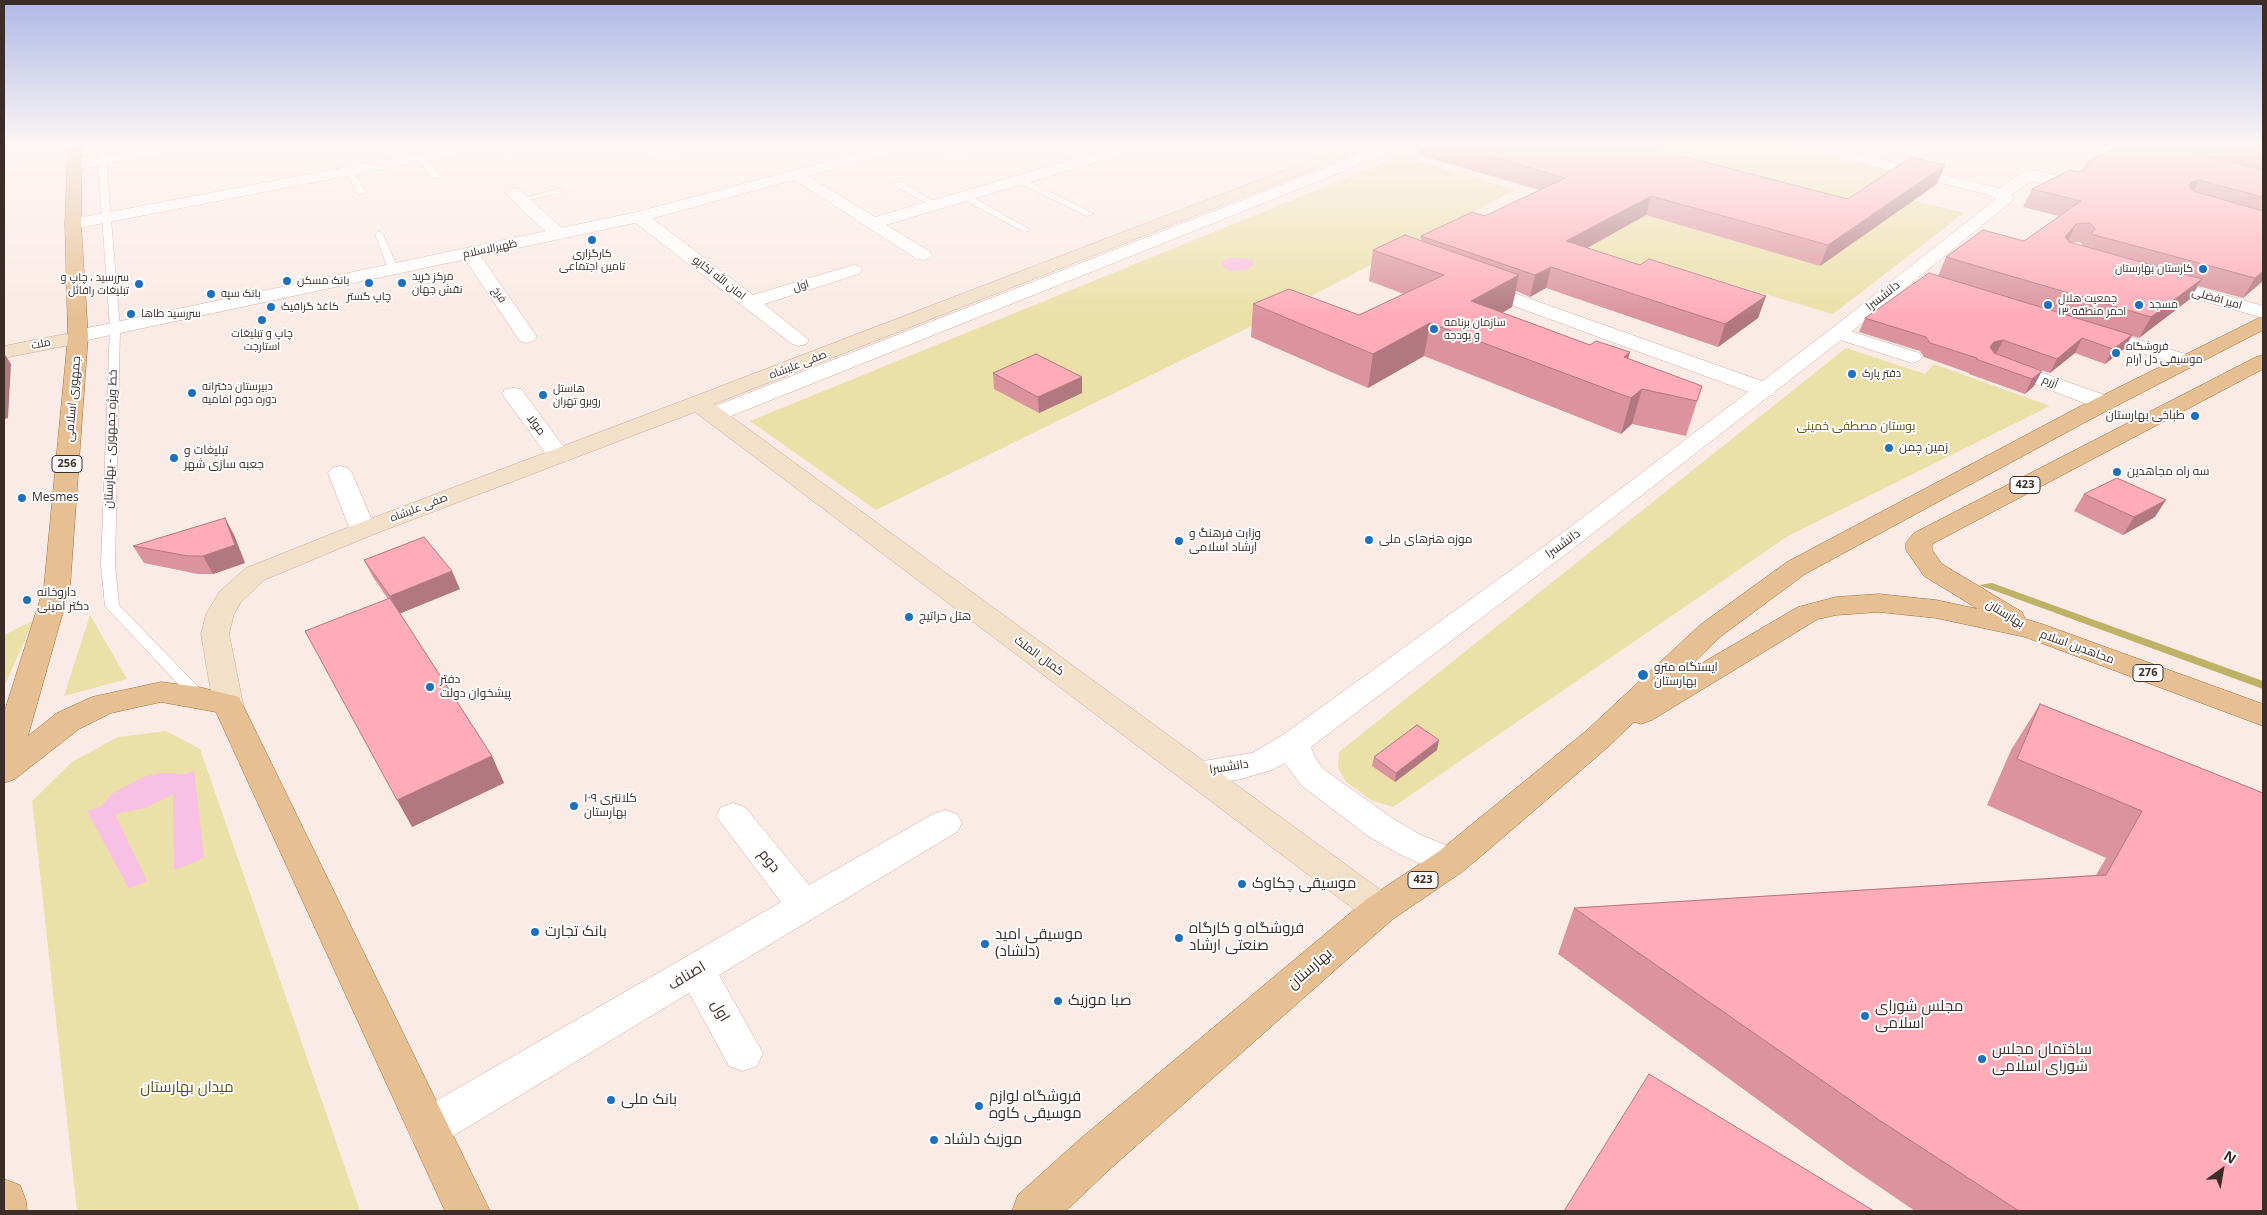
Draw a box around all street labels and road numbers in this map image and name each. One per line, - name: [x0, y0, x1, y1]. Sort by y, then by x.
- street label: ظهیرالاسلام: [462, 237, 518, 261]
- street label: امان الله تکاپو: [690, 253, 748, 303]
- street label: اول: [791, 277, 811, 295]
- street label: دانشسرا: [1863, 278, 1903, 314]
- street label: فرخ: [489, 285, 509, 305]
- street label: امیر افضلی: [2190, 286, 2244, 312]
- street label: ملت: [30, 336, 52, 352]
- street label: صفی علیشاه: [767, 348, 829, 382]
- street label: جمهوری اسلامی: [62, 355, 84, 443]
- street label: خط ویژه جمهوری - بهارستان: [101, 369, 121, 509]
- street label: آزرم: [2040, 373, 2060, 391]
- street label: مولا: [524, 412, 548, 438]
- road number: 256: [52, 456, 82, 472]
- road number: 423: [2010, 476, 2040, 494]
- street label: صفی علیشاه: [388, 491, 450, 525]
- street label: دانشسرا: [1543, 527, 1583, 561]
- street label: بهارستان: [1983, 597, 2027, 631]
- street label: مجاهدین اسلام: [2038, 627, 2116, 667]
- street label: کمال الملک: [1011, 633, 1067, 679]
- road number: 276: [2133, 664, 2163, 681]
- street label: دانشسرا: [1208, 757, 1250, 777]
- street label: دوم: [754, 846, 784, 876]
- road number: 423: [1408, 872, 1438, 888]
- street label: بهارستان: [1284, 945, 1336, 993]
- street label: اصناف: [665, 958, 709, 994]
- street label: اول: [707, 997, 733, 1025]

